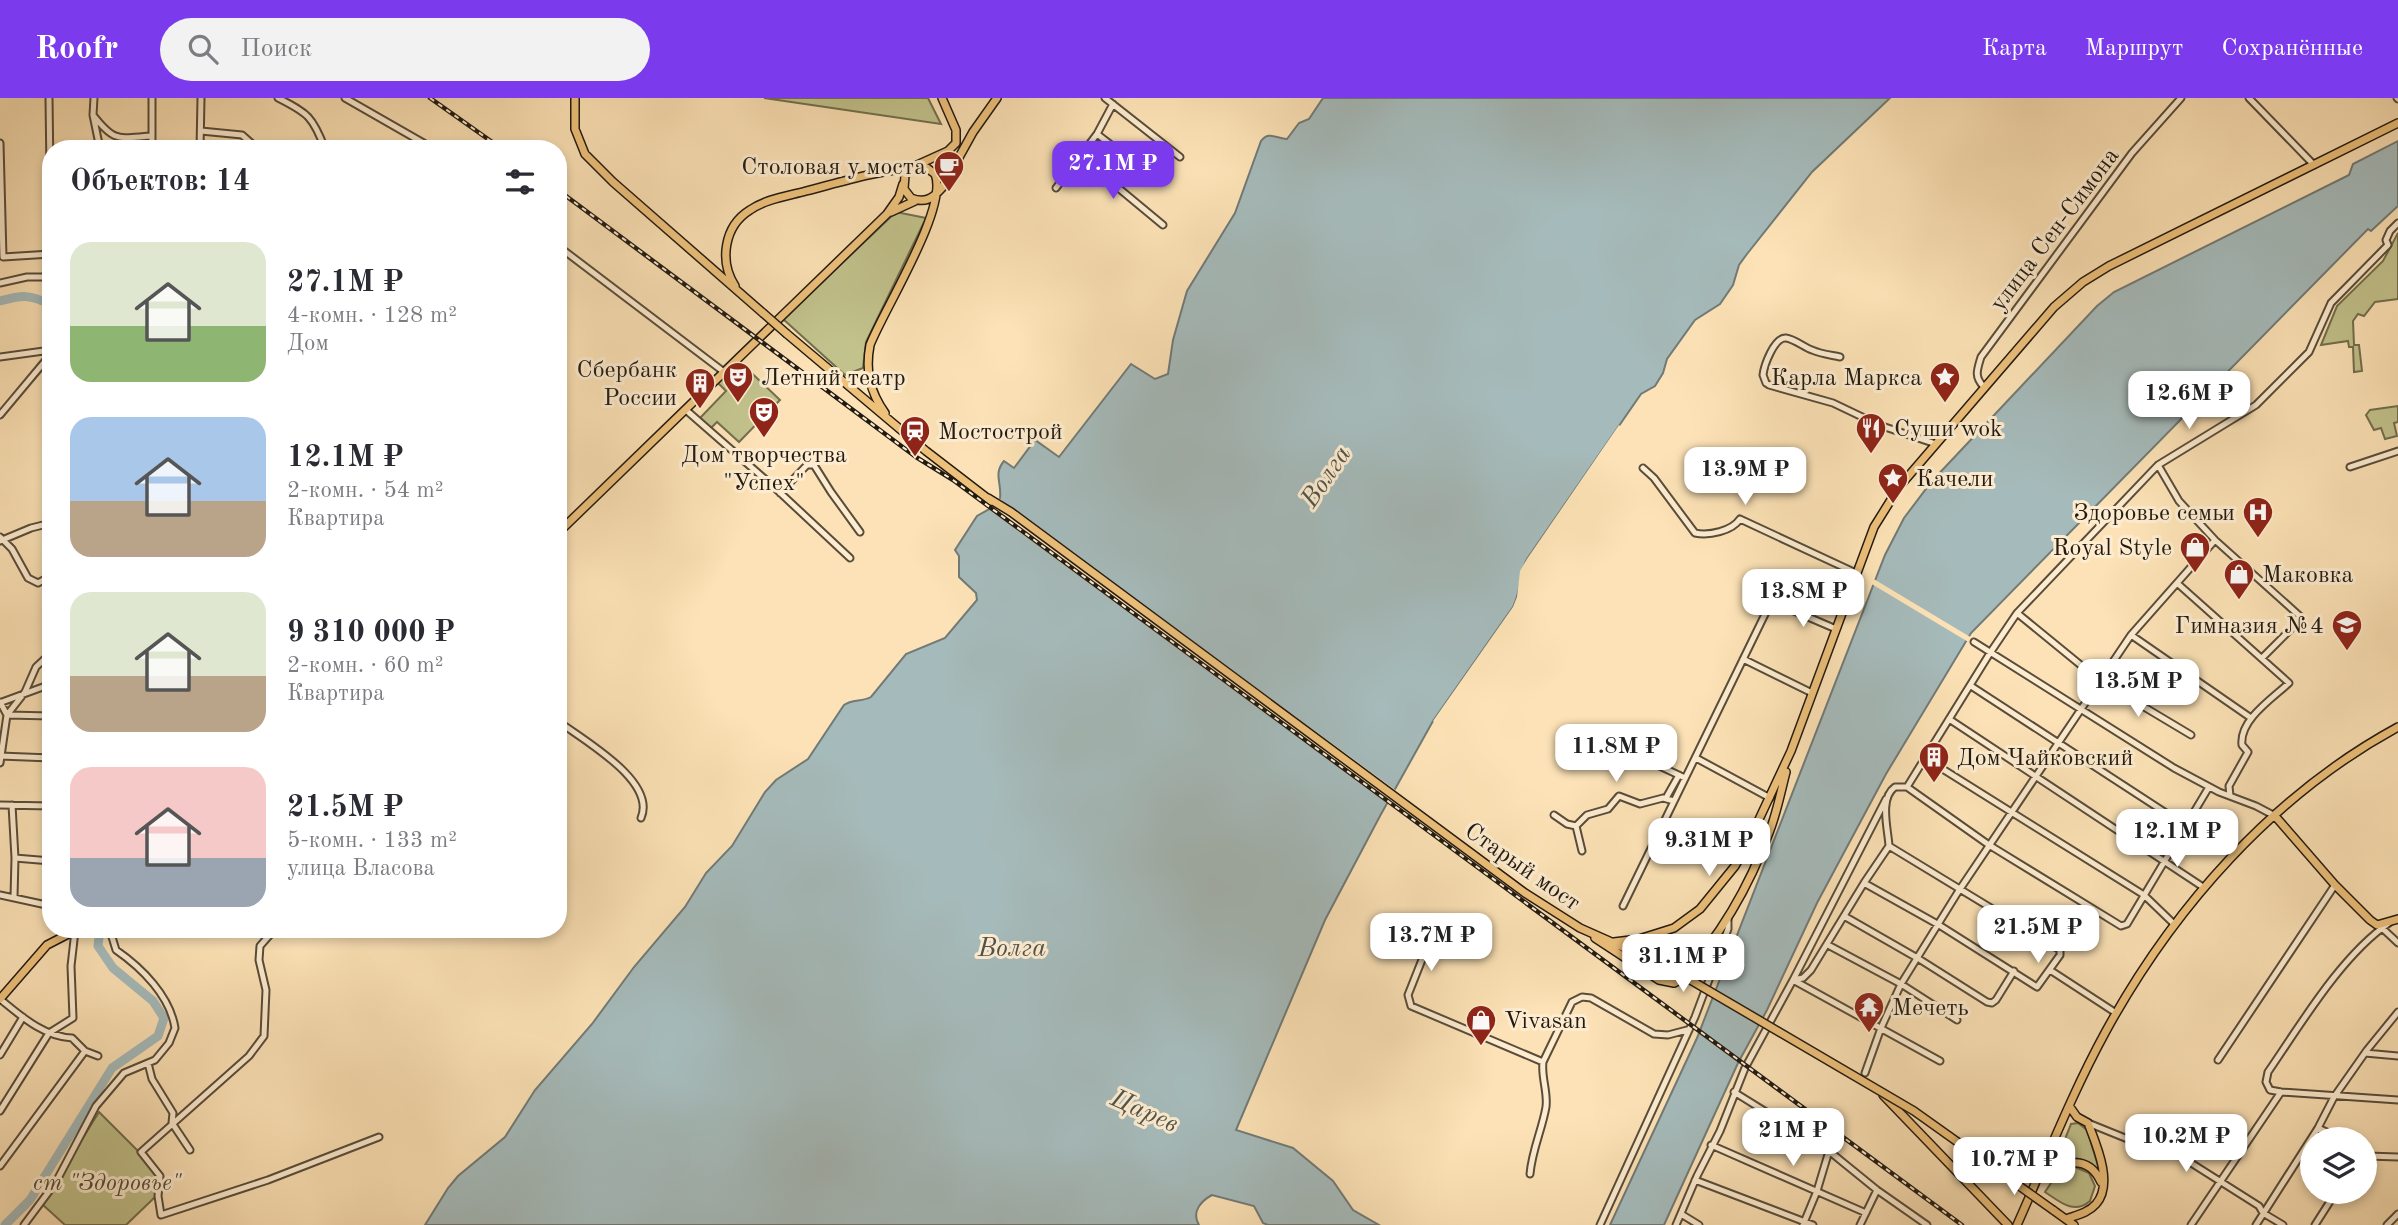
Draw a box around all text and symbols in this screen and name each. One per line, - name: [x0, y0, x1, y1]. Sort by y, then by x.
- search box: [160, 18, 650, 81]
- icon: search: [184, 30, 222, 68]
- text: Roofr: [35, 33, 118, 66]
- text: Поиск: [240, 36, 312, 62]
- text: Карта: [1982, 37, 2047, 61]
- text: Маршрут: [2085, 37, 2183, 61]
- text: Сохранённые: [2221, 37, 2363, 61]
- pin: 27.1M ₽: [1048, 141, 1178, 201]
- street label: улица Сен-Симона: [1987, 144, 2125, 316]
- cafe icon: Столовая у моста: [932, 149, 966, 193]
- text: 27.1M ₽: [1068, 152, 1158, 175]
- place label: Столовая у моста: [741, 156, 926, 180]
- icon: filters: [501, 163, 539, 201]
- text: Объектов: 14: [70, 167, 250, 197]
- text: 27.1M ₽: [287, 268, 404, 298]
- icon: home: [126, 270, 210, 354]
- text: 4-комн. · 128 m²: [287, 304, 457, 327]
- text: Дом: [287, 332, 329, 355]
- place label: Сбербанк России: [577, 359, 677, 411]
- theatre icon: Летний театр: [721, 360, 755, 404]
- place icon: Карла Маркса: [1928, 360, 1962, 404]
- building icon: Сбербанк России: [683, 366, 717, 410]
- place label: Летний театр: [761, 367, 906, 391]
- place label: Карла Маркса: [1771, 367, 1922, 391]
- pin: 12.6M ₽: [2124, 372, 2254, 431]
- text: 12.6M ₽: [2144, 382, 2234, 405]
- theatre icon: Дом творчества "Успех": [747, 395, 781, 439]
- restaurant icon: Суши wok: [1854, 411, 1888, 455]
- station icon: Мостострой: [898, 414, 932, 458]
- place label: Суши wok: [1894, 418, 2003, 442]
- place label: Мостострой: [938, 421, 1063, 445]
- water label: Волга: [1296, 441, 1357, 514]
- text: 12.1M ₽: [287, 443, 404, 473]
- place label: Дом творчества "Успех": [681, 444, 847, 496]
- icon: home: [126, 445, 210, 529]
- pin: 13.9M ₽: [1680, 448, 1810, 507]
- text: 13.9M ₽: [1700, 458, 1790, 481]
- place icon: Качели: [1876, 461, 1910, 505]
- place label: Качели: [1916, 468, 1993, 492]
- text: 2-комн. · 54 m²: [287, 479, 444, 502]
- hospital icon: Здоровье семьи: [2241, 495, 2275, 539]
- place label: Здоровье семьи: [2073, 502, 2235, 526]
- text: Квартира: [287, 507, 385, 530]
- shop icon: Royal Style: [2178, 530, 2212, 574]
- place label: Royal Style: [2052, 537, 2172, 561]
- shop icon: Маковка: [2222, 557, 2256, 601]
- place label: Маковка: [2262, 564, 2353, 588]
- pin: 13.8M ₽: [1738, 570, 1868, 629]
- text: 13.8M ₽: [1758, 580, 1848, 603]
- school or university icon: Гимназия №4: [2330, 608, 2364, 652]
- place label: Гимназия №4: [2175, 615, 2324, 639]
- text: 9 310 000 ₽: [287, 618, 455, 648]
- icon: home: [126, 620, 210, 704]
- text: 2-комн. · 60 m²: [287, 654, 444, 677]
- pin: 13.5M ₽: [2073, 660, 2203, 719]
- text: 13.5M ₽: [2093, 670, 2183, 693]
- text: Квартира: [287, 682, 385, 705]
- pin: 11.8M ₽: [1551, 724, 1681, 784]
- text: 11.8M ₽: [1571, 735, 1661, 758]
- building icon: Дом Чайковский: [1917, 740, 1951, 784]
- place label: Дом Чайковский: [1957, 747, 2133, 771]
- text: 21.5M ₽: [287, 793, 404, 823]
- icon: home: [126, 795, 210, 879]
- pin: 12.1M ₽: [2112, 810, 2242, 869]
- pin: 9.31M ₽: [1644, 818, 1774, 878]
- street label: Старый мост: [1460, 819, 1584, 916]
- text: 12.1M ₽: [2132, 820, 2222, 843]
- text: 5-комн. · 133 m²: [287, 829, 457, 852]
- text: 9.31M ₽: [1664, 829, 1754, 852]
- text: улица Власова: [287, 857, 435, 880]
- pin: 21.5M ₽: [1973, 906, 2103, 965]
- pin: 13.7M ₽: [1366, 914, 1496, 973]
- text: 21.5M ₽: [1993, 916, 2083, 939]
- text: 13.7M ₽: [1386, 924, 1476, 947]
- pin: 31.1M ₽: [1618, 934, 1748, 994]
- water label: Волга: [977, 936, 1046, 962]
- text: 31.1M ₽: [1638, 945, 1728, 968]
- temple icon: Мечеть: [1852, 990, 1886, 1034]
- place label: Мечеть: [1892, 997, 1969, 1021]
- shop icon: Vivasan: [1464, 1003, 1498, 1047]
- place label: Vivasan: [1504, 1010, 1587, 1034]
- water label: Царев: [1106, 1085, 1182, 1138]
- pin: 21M ₽: [1744, 1108, 1842, 1168]
- pin: 10.2M ₽: [2121, 1114, 2251, 1174]
- text: 21M ₽: [1758, 1119, 1828, 1142]
- text: 10.2M ₽: [2141, 1125, 2231, 1148]
- map controls: [2300, 1127, 2377, 1204]
- button: layers: [2300, 1127, 2377, 1204]
- pin: 10.7M ₽: [1949, 1138, 2079, 1197]
- text: 10.7M ₽: [1969, 1148, 2059, 1171]
- park label: ст "Здоровье": [33, 1171, 183, 1196]

